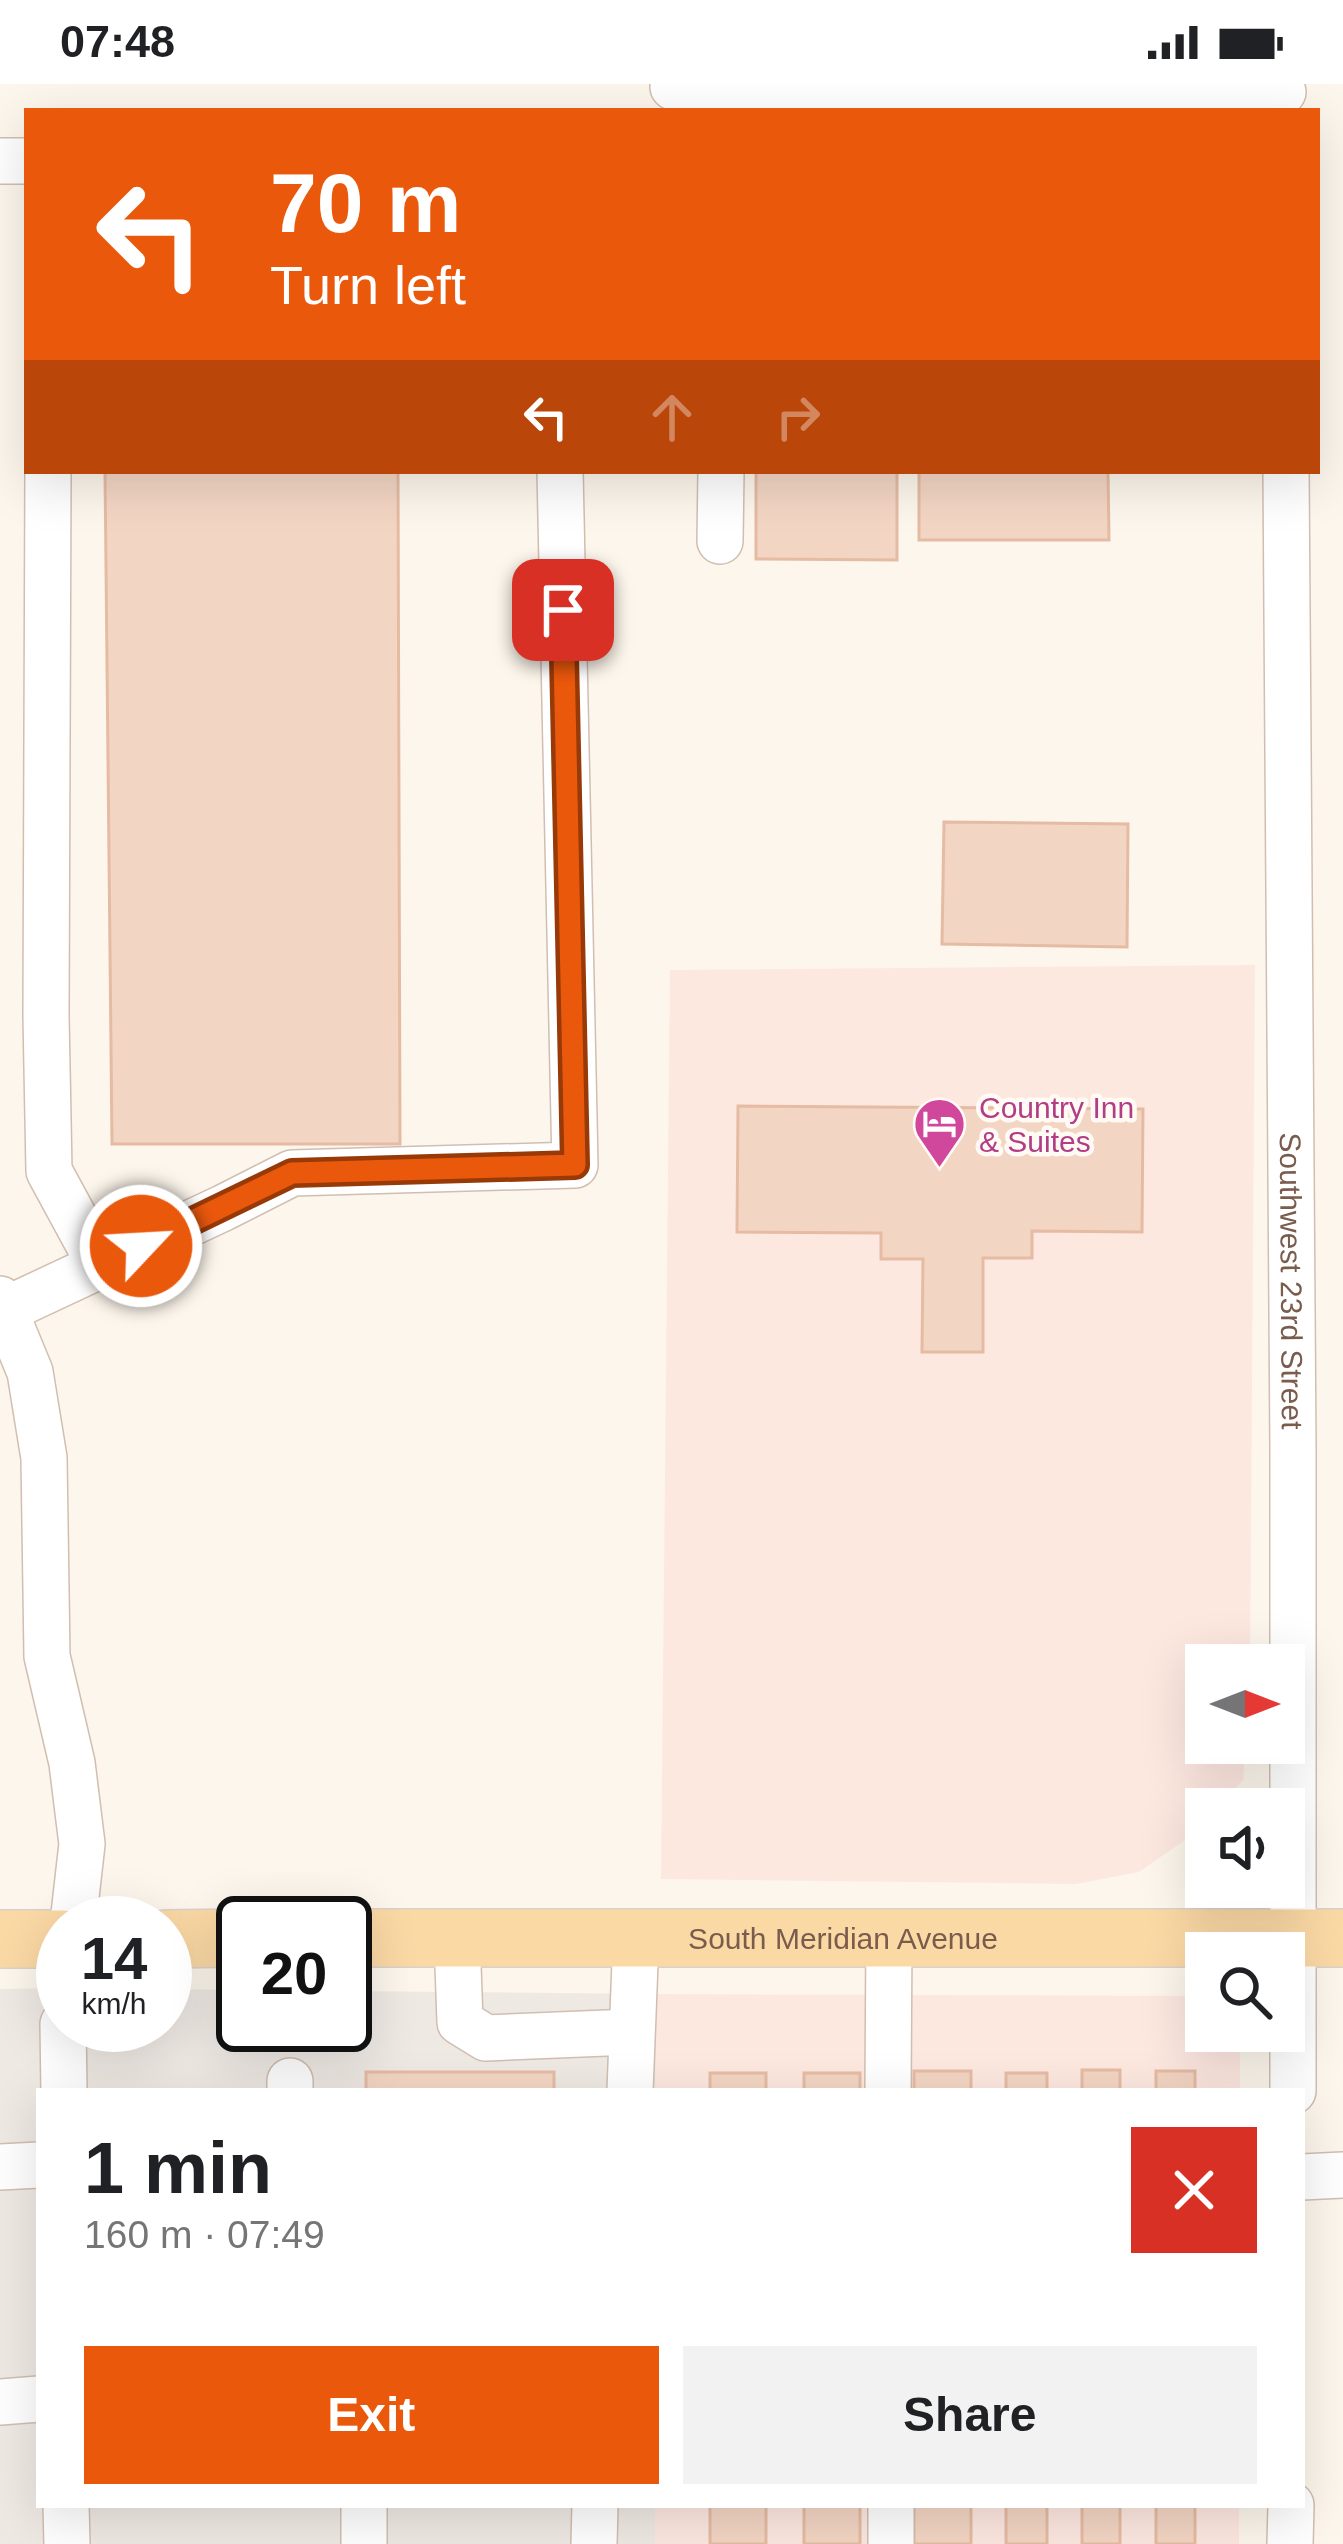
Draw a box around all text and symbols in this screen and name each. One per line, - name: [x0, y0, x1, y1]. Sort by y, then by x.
- text: 07:48: [60, 16, 175, 67]
- icon: left: [72, 156, 228, 312]
- text: 70 m: [270, 156, 461, 250]
- text: Turn left: [270, 255, 466, 315]
- icon: left: [513, 384, 579, 450]
- icon: ahead: [639, 384, 705, 450]
- icon: right: [765, 384, 831, 450]
- pin: [512, 559, 614, 661]
- icon: arrive: [530, 577, 596, 643]
- place label: Country Inn & Suites: [979, 1091, 1134, 1158]
- hotel icon: Country Inn & Suites: [912, 1096, 968, 1170]
- street label: Southwest 23rd Street: [1274, 1132, 1309, 1430]
- position arrow: [78, 1183, 204, 1309]
- north arrow: [1185, 1644, 1305, 1764]
- map controls: [1185, 1644, 1305, 2052]
- button: sound: [1185, 1788, 1305, 1908]
- speed limit sign: 20: [216, 1896, 372, 2052]
- street label: South Meridian Avenue: [688, 1922, 998, 1955]
- text: 14: [81, 1925, 147, 1992]
- button: search: [1185, 1932, 1305, 2052]
- text: km/h: [81, 1987, 147, 2020]
- button: close: [1131, 2127, 1257, 2253]
- text: 1 min: [84, 2128, 272, 2208]
- text: 160 m · 07:49: [84, 2213, 325, 2256]
- button: Exit: [84, 2346, 659, 2484]
- button: Share: [683, 2346, 1257, 2484]

